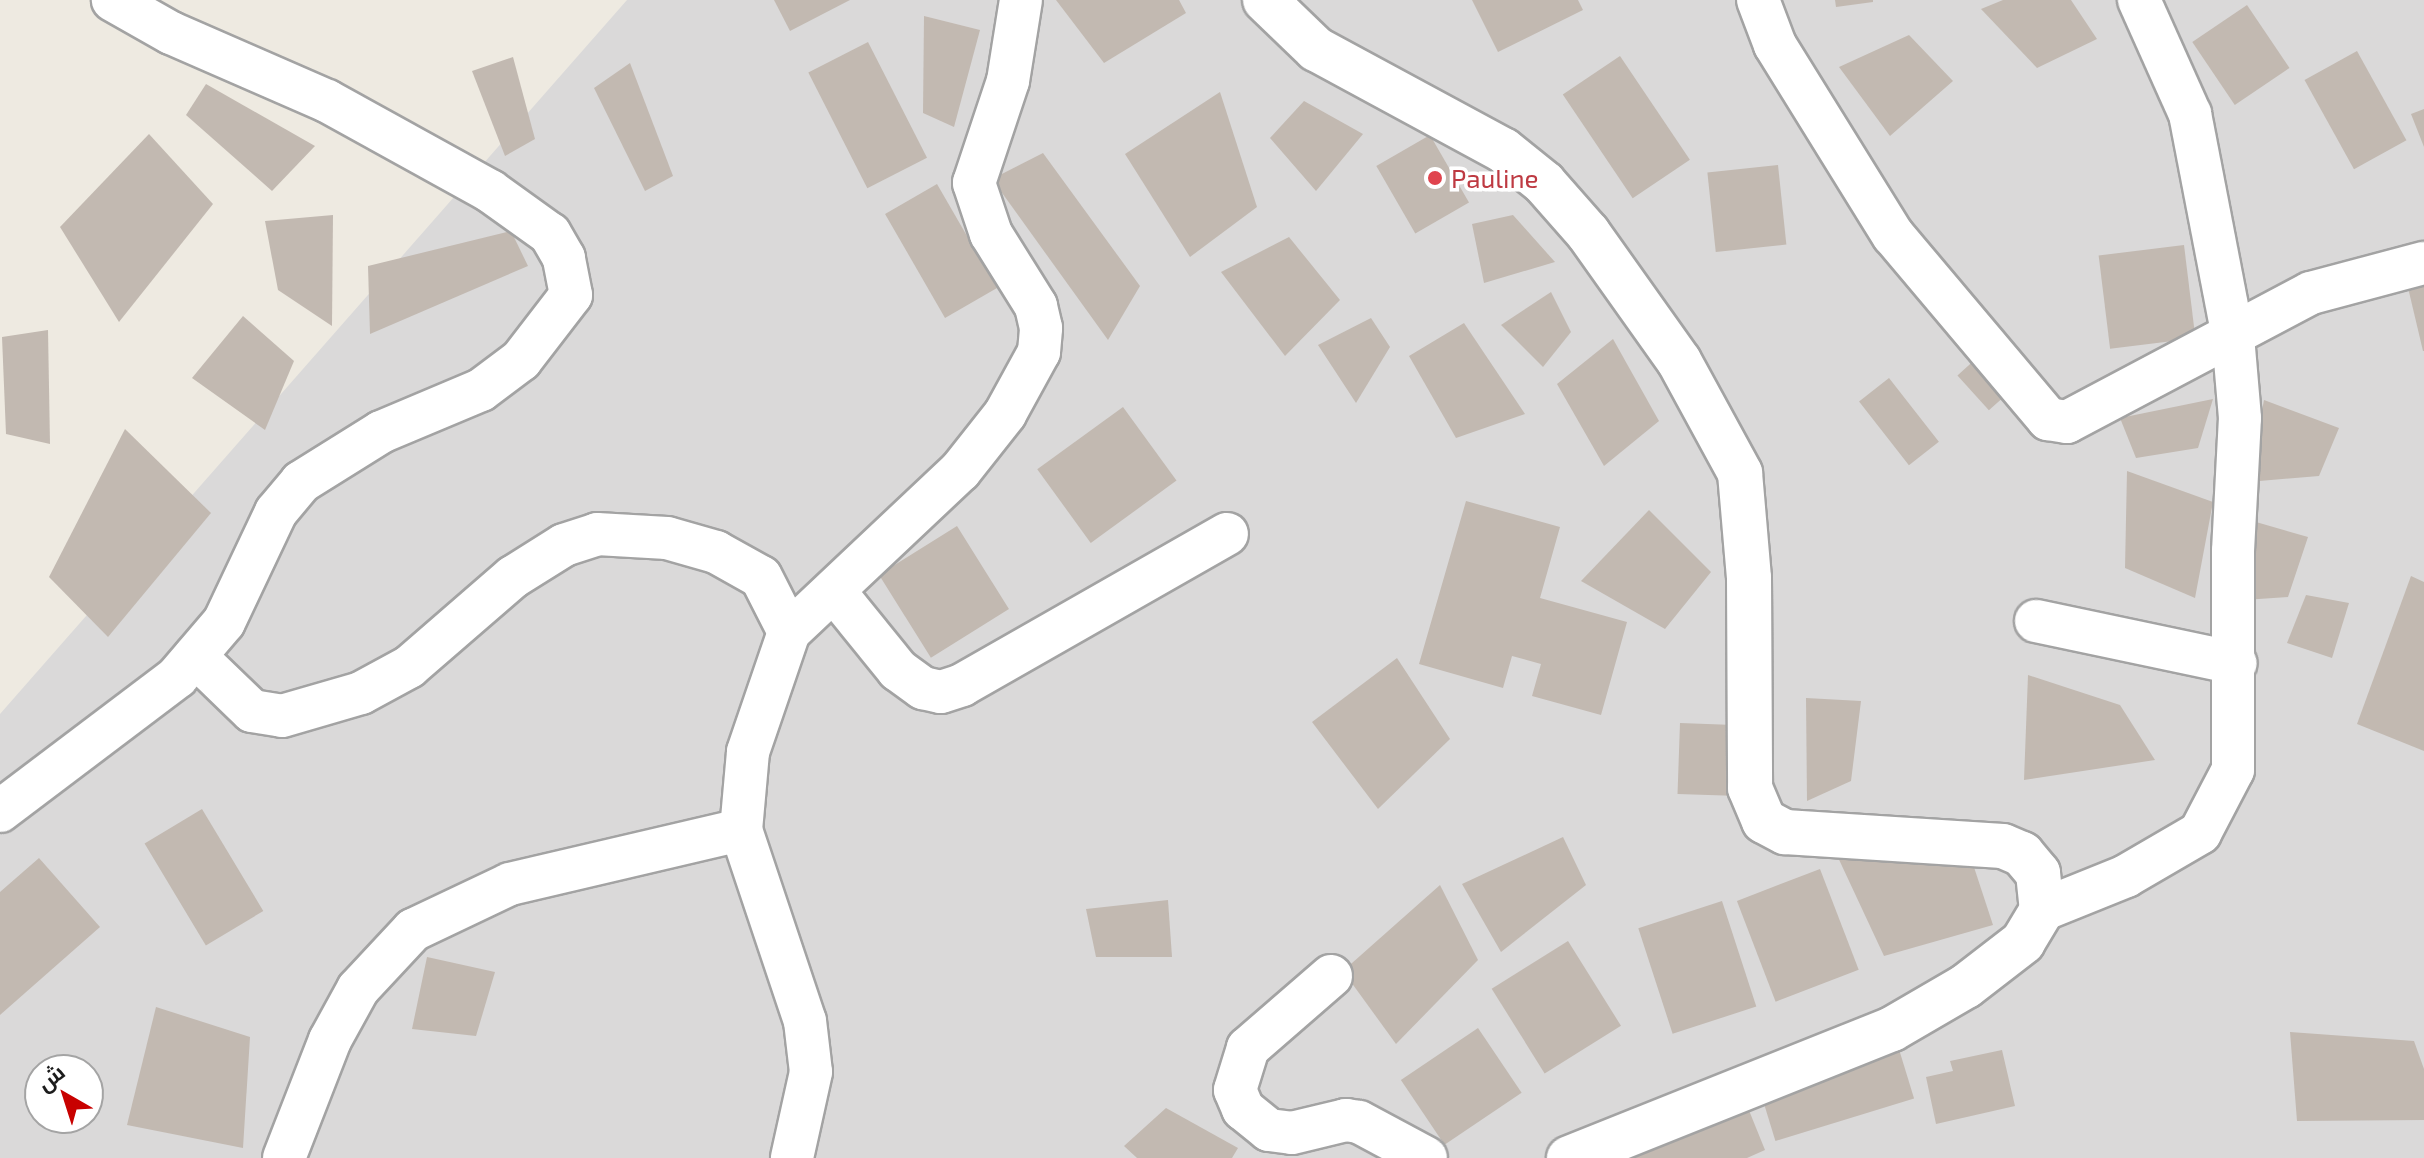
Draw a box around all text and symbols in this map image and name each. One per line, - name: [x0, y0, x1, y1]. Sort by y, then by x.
- place label: Pauline: [1451, 162, 1539, 194]
- marker: Pauline: [1426, 169, 1444, 187]
- north arrow: [24, 1054, 104, 1134]
- text: ش: [31, 1058, 69, 1096]

